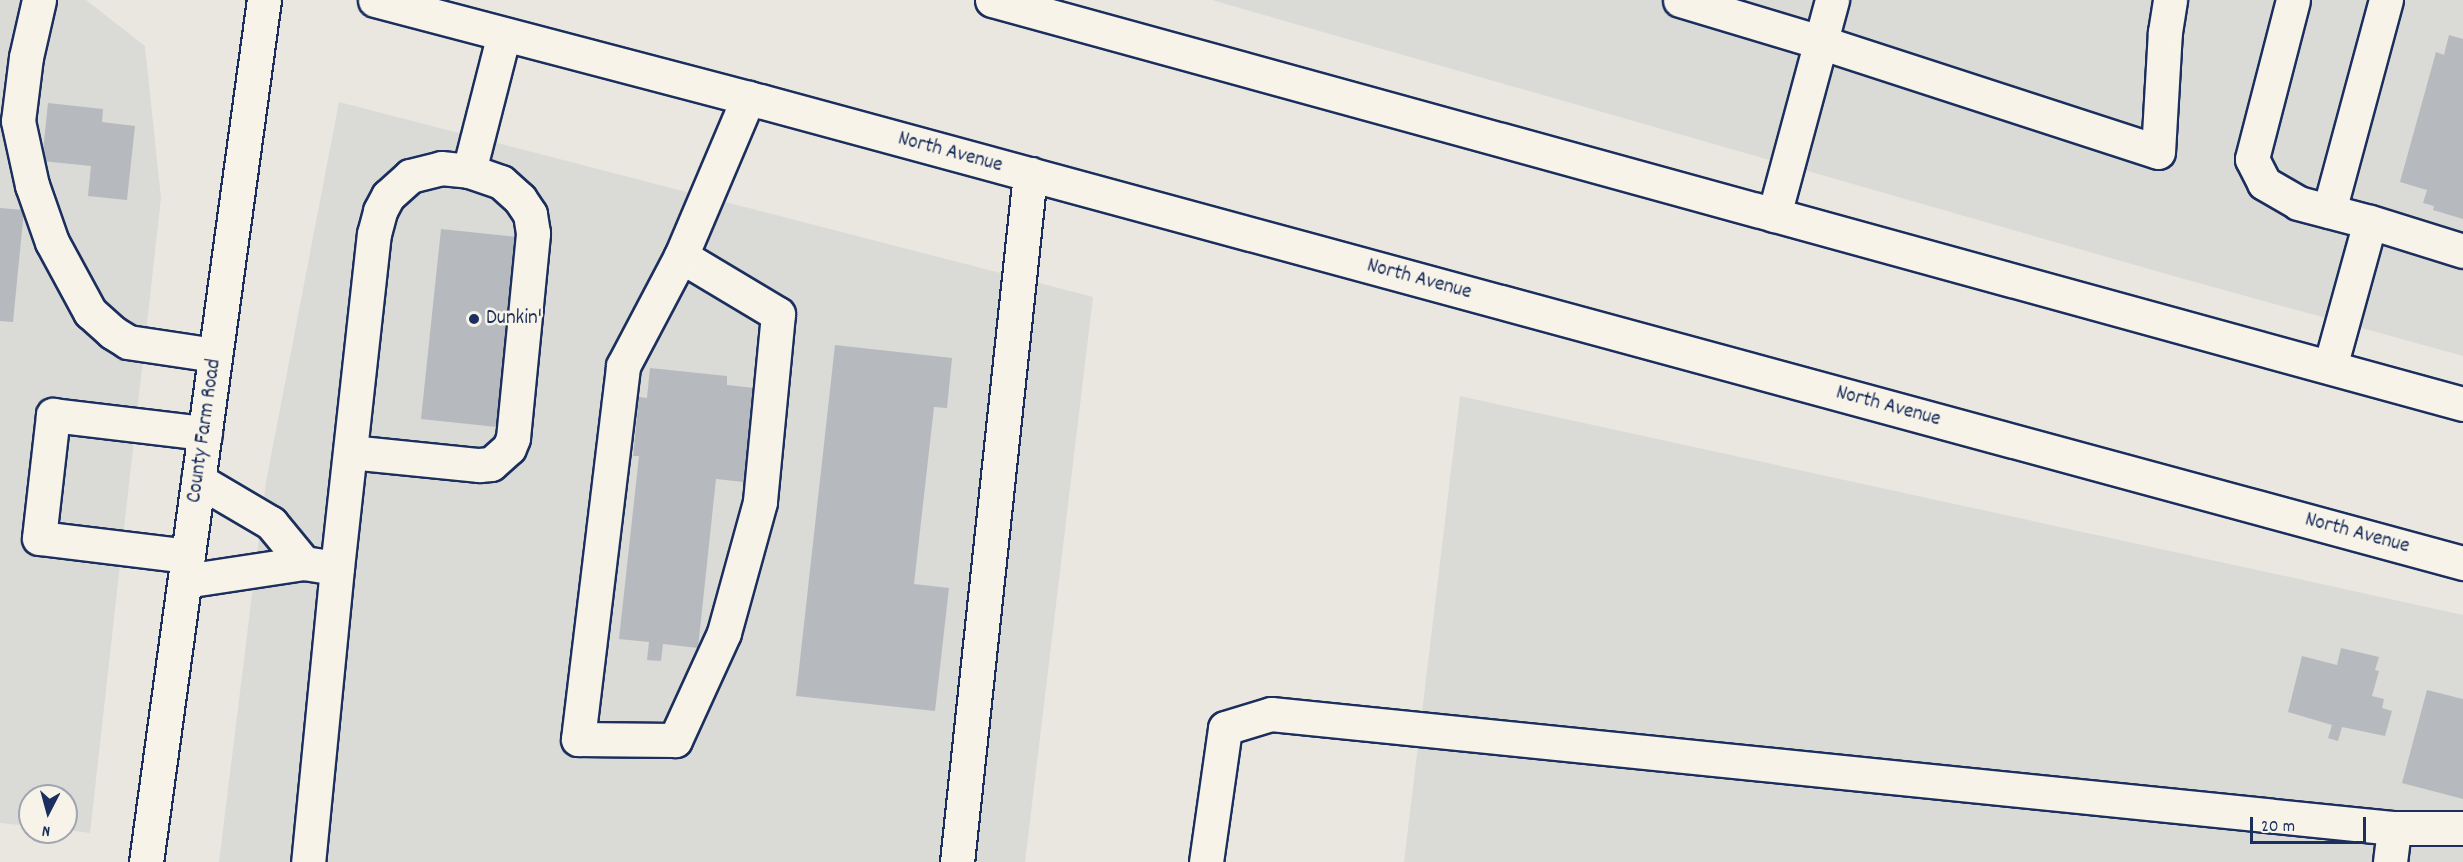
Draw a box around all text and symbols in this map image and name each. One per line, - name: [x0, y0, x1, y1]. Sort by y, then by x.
- street label: North Avenue: [895, 127, 1005, 179]
- street label: North Avenue: [1364, 254, 1474, 306]
- place label: Dunkin': [486, 306, 542, 332]
- marker: Dunkin': [467, 312, 481, 326]
- street label: County Farm Road: [182, 357, 228, 505]
- street label: North Avenue: [1833, 381, 1943, 433]
- street label: North Avenue: [2302, 508, 2412, 560]
- north arrow: [18, 784, 78, 844]
- scale bar: [2253, 805, 2368, 843]
- text: 20 m: [2261, 815, 2295, 840]
- text: N: [41, 819, 51, 842]

